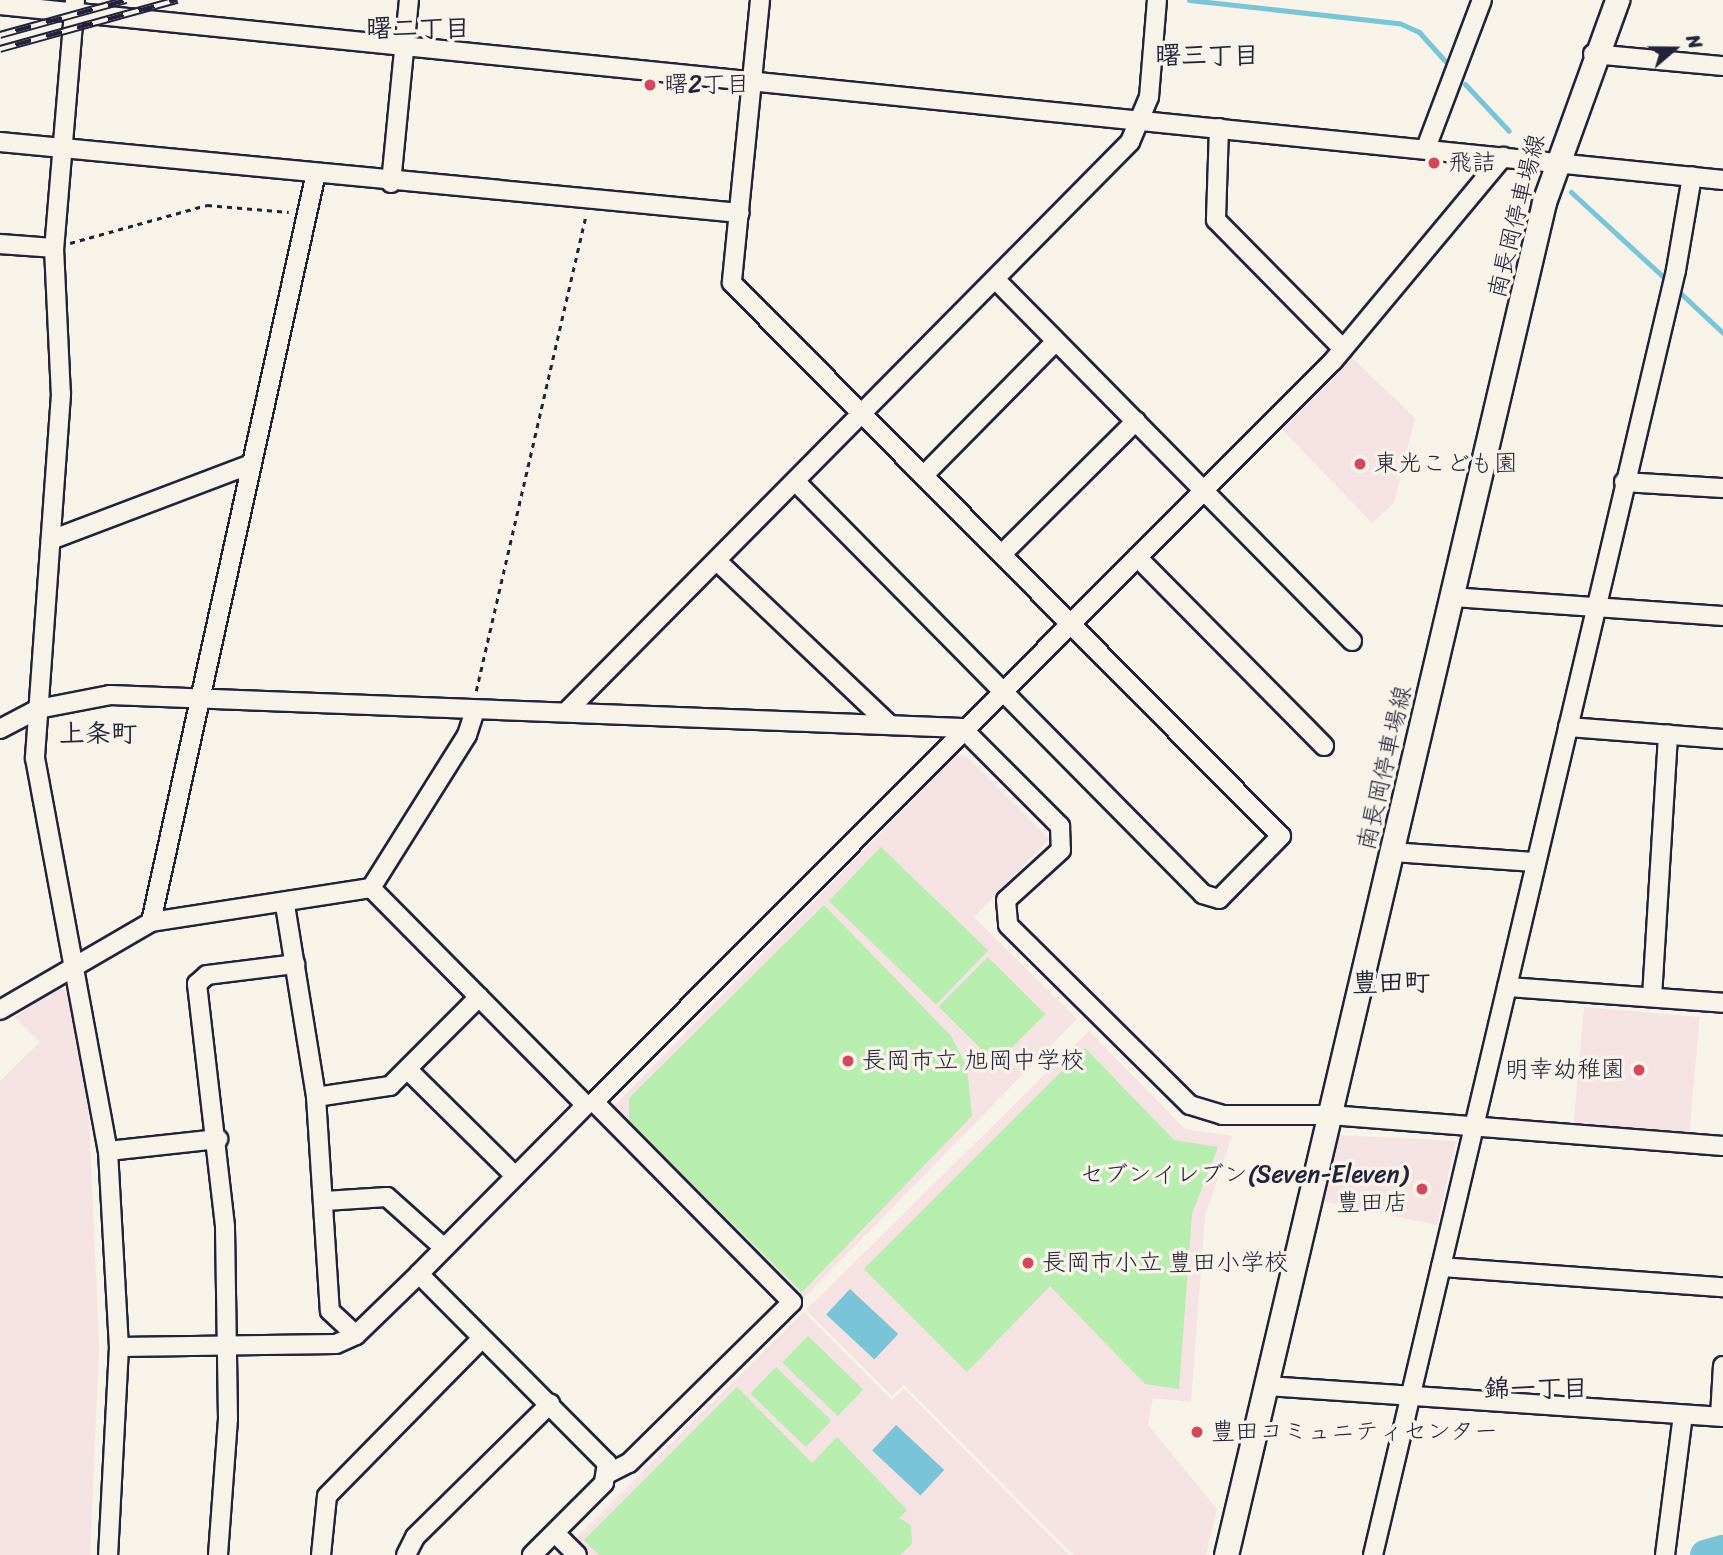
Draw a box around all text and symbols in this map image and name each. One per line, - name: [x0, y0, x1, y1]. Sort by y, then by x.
- district label: 曙二丁目: [366, 13, 470, 45]
- north arrow: [1639, 14, 1709, 84]
- text: N: [1676, 30, 1712, 53]
- district label: 曙三丁目: [1155, 40, 1259, 72]
- place label: 曙2丁目: [664, 71, 750, 99]
- marker: 曙2丁目: [642, 77, 658, 93]
- street label: 南長岡停車場線: [1483, 131, 1551, 301]
- place label: 飛詰: [1448, 149, 1496, 177]
- marker: 飛詰: [1426, 155, 1442, 171]
- place label: 東光こども園: [1374, 450, 1518, 478]
- marker: 東光こども園: [1352, 456, 1368, 472]
- street label: 南長岡停車場線: [1352, 683, 1418, 853]
- district label: 上条町: [59, 718, 137, 750]
- district label: 豊田町: [1352, 967, 1430, 999]
- place label: 長岡市立 旭岡中学校: [862, 1047, 1084, 1075]
- marker: 長岡市立 旭岡中学校: [840, 1053, 856, 1069]
- place label: 明幸幼稚園: [1505, 1056, 1625, 1084]
- marker: 明幸幼稚園: [1631, 1062, 1647, 1078]
- place label: セブンイレブン(Seven-Eleven) 豊田店: [1080, 1161, 1408, 1217]
- marker: セブンイレブン(Seven-Eleven) 豊田店: [1414, 1181, 1430, 1197]
- place label: 長岡市小立 豊田小学校: [1042, 1249, 1288, 1277]
- marker: 長岡市小立 豊田小学校: [1020, 1255, 1036, 1271]
- district label: 錦一丁目: [1484, 1373, 1588, 1405]
- place label: 豊田コミュニティセンター: [1211, 1418, 1499, 1446]
- marker: 豊田コミュニティセンター: [1189, 1424, 1205, 1440]

